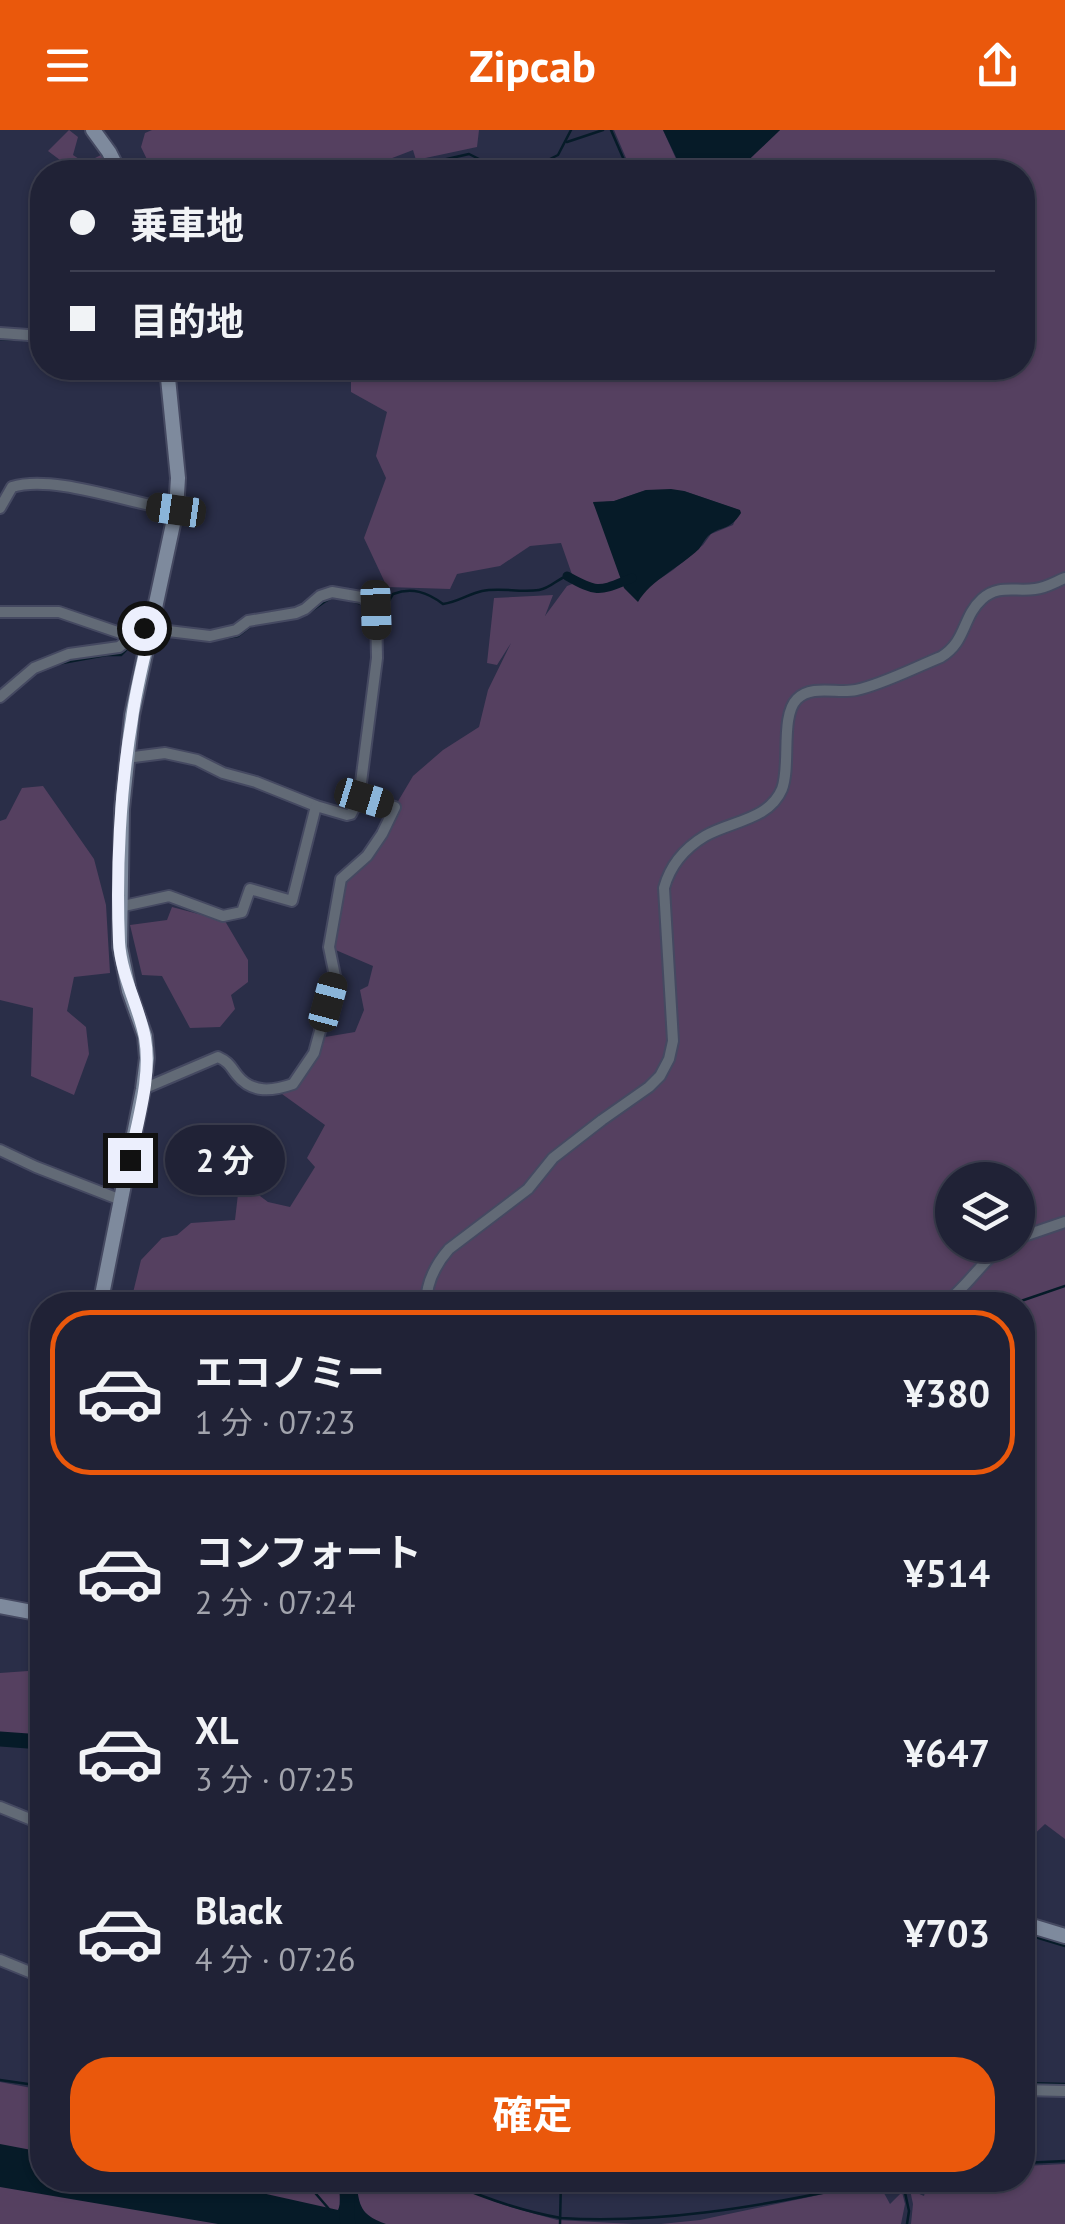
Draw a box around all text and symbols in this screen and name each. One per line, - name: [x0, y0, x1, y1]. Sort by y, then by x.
- text: Zipcab: [469, 36, 596, 94]
- icon: menu: [40, 38, 95, 93]
- icon: share: [970, 38, 1025, 93]
- text: 乗車地: [130, 200, 244, 249]
- text: 目的地: [130, 296, 244, 345]
- car: [144, 491, 208, 529]
- car: [360, 579, 392, 641]
- route start: [122, 606, 167, 651]
- car: [331, 775, 397, 821]
- car: [306, 969, 350, 1035]
- callout: 2 分: [165, 1125, 285, 1195]
- route end: [108, 1138, 153, 1183]
- text: 2 分: [196, 1139, 254, 1181]
- map controls: [935, 1162, 1035, 1262]
- button: layers: [935, 1162, 1035, 1262]
- text: エコノミー: [195, 1347, 385, 1396]
- icon: car: [75, 1348, 165, 1438]
- text: ¥380: [904, 1368, 990, 1417]
- text: 1 分 · 07:23: [195, 1401, 355, 1443]
- text: コンフォート: [195, 1527, 422, 1576]
- icon: car: [75, 1528, 165, 1618]
- text: ¥514: [904, 1548, 990, 1597]
- text: 2 分 · 07:24: [195, 1581, 355, 1623]
- text: XL: [195, 1705, 239, 1754]
- icon: car: [75, 1708, 165, 1798]
- text: ¥647: [904, 1728, 990, 1777]
- text: 3 分 · 07:25: [195, 1758, 355, 1800]
- text: Black: [195, 1885, 283, 1934]
- icon: car: [75, 1888, 165, 1978]
- text: ¥703: [904, 1908, 990, 1957]
- text: 4 分 · 07:26: [195, 1938, 355, 1980]
- button: 確定: [70, 2057, 995, 2172]

